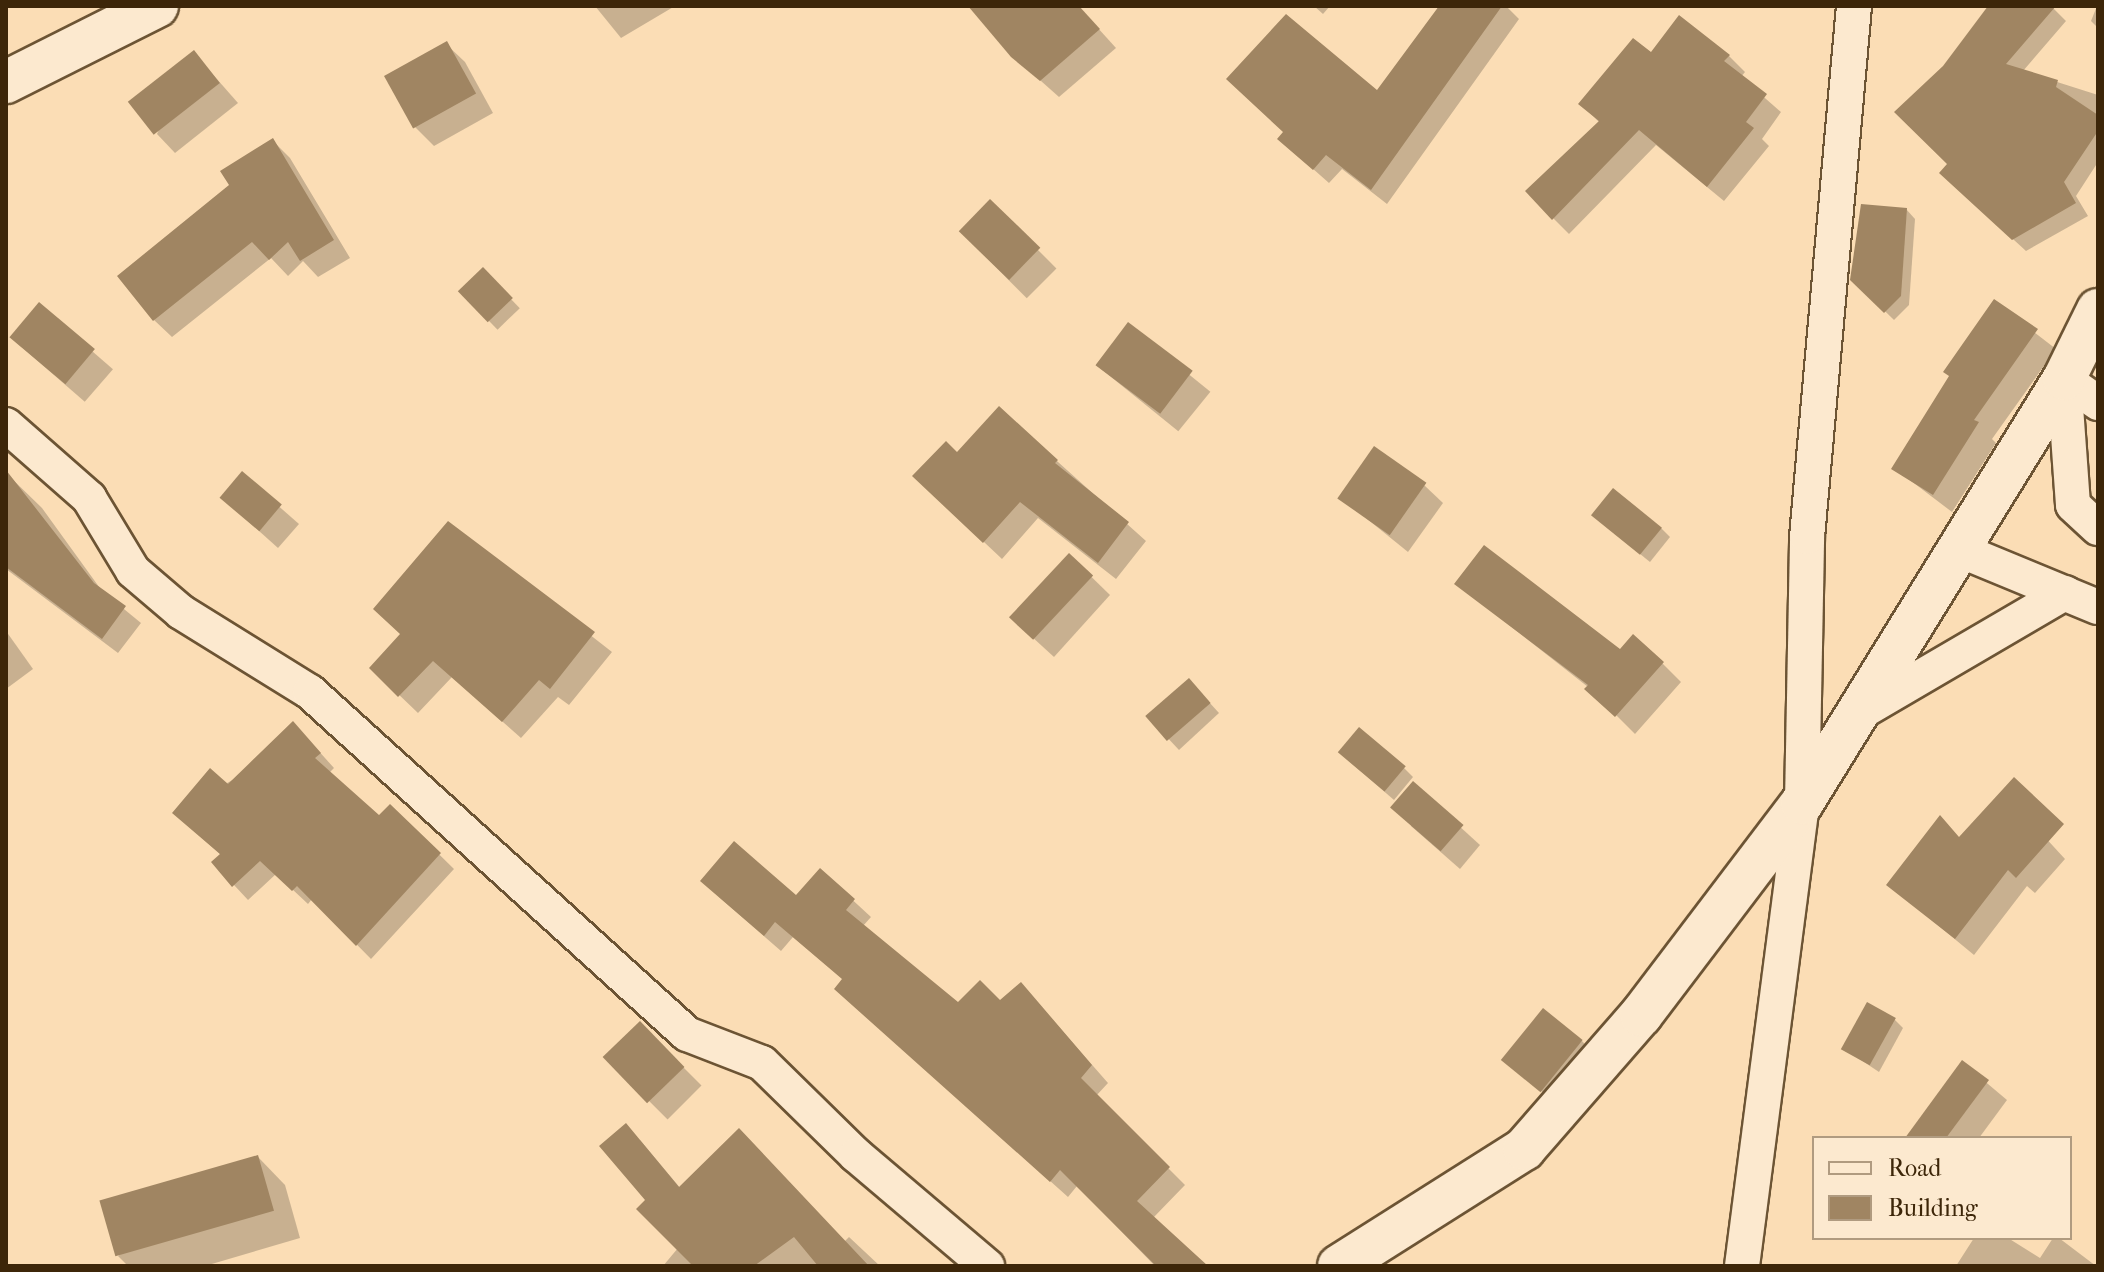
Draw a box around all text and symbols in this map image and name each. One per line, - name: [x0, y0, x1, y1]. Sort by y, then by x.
- legend: [1812, 1136, 2072, 1240]
- text: Road: [1888, 1154, 1941, 1182]
- text: Building: [1888, 1194, 1978, 1222]

